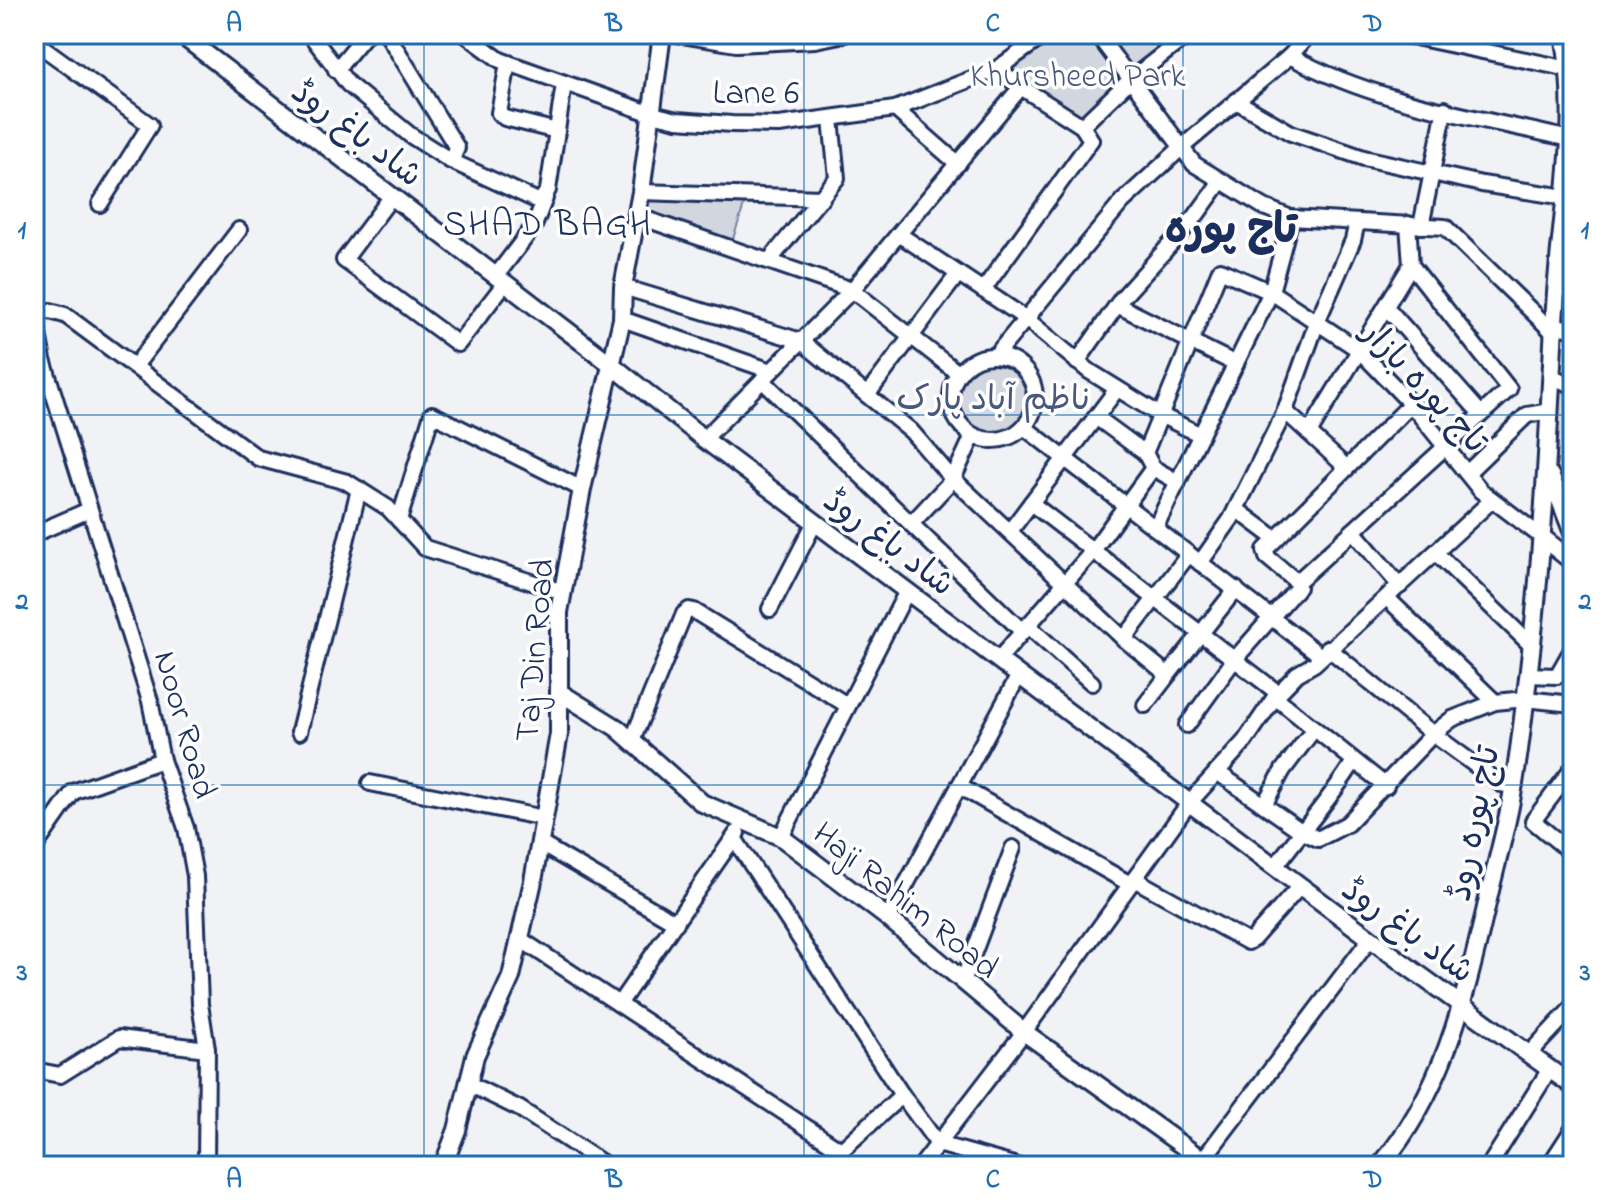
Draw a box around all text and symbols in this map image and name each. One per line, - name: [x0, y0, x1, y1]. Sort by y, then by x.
- text: A: [226, 6, 242, 44]
- text: B: [604, 6, 623, 44]
- text: C: [986, 6, 1000, 44]
- text: D: [1362, 6, 1383, 44]
- park label: Khursheed Park: [970, 53, 1186, 103]
- street label: شاد باغ روڈ: [279, 69, 432, 201]
- street label: Lane 6: [713, 70, 799, 120]
- district label: SHAD BAGH: [443, 200, 653, 253]
- district label: تاج پورہ: [1165, 201, 1299, 262]
- text: 1: [18, 213, 27, 251]
- text: 1: [1581, 213, 1590, 251]
- street label: تاج پورہ بازار: [1346, 309, 1499, 467]
- park label: ناظم آباد پارک: [896, 376, 1090, 426]
- street label: شاد باغ روڈ: [811, 478, 964, 610]
- street label: Taj Din Road: [504, 557, 570, 744]
- text: 2: [15, 584, 29, 622]
- text: 2: [1578, 584, 1592, 622]
- street label: Noor Road: [138, 645, 228, 805]
- street label: تاج پورہ روڈ: [1436, 741, 1516, 906]
- street label: Haji Rahim Road: [800, 811, 1009, 993]
- street label: شاد باغ روڈ: [1330, 867, 1483, 998]
- text: 3: [16, 955, 28, 993]
- text: 3: [1579, 955, 1591, 993]
- text: A: [226, 1162, 242, 1200]
- text: B: [604, 1162, 623, 1200]
- text: C: [986, 1162, 1000, 1200]
- text: D: [1362, 1162, 1383, 1200]

